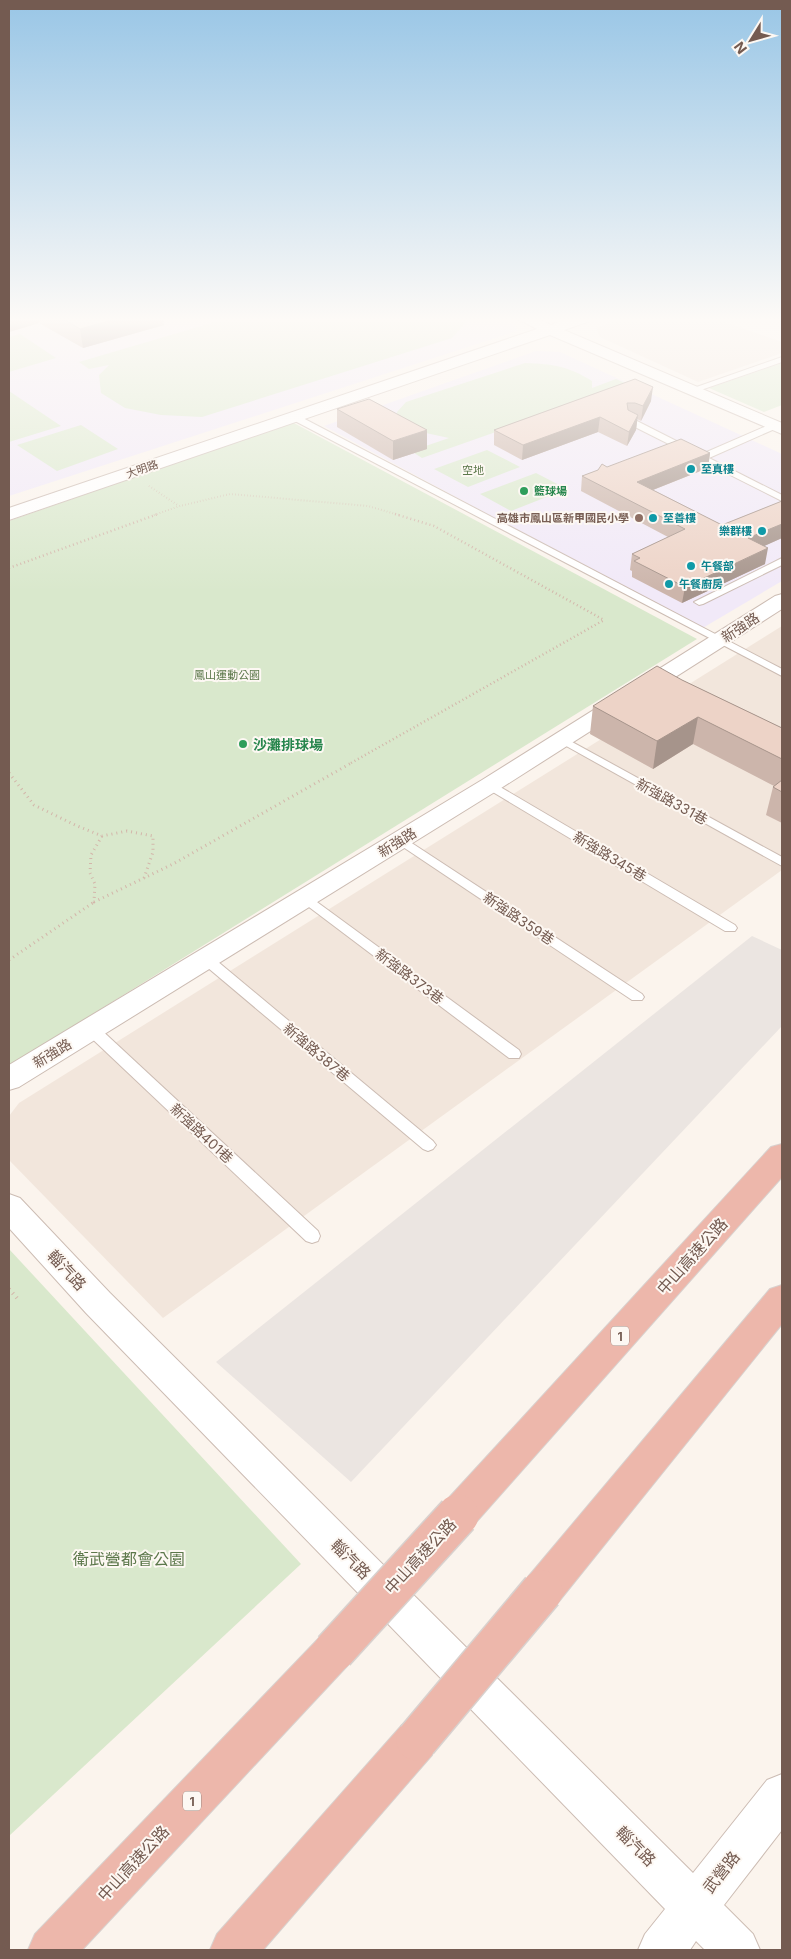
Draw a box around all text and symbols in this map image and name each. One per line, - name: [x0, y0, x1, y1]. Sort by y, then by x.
- north arrow: [726, 15, 776, 65]
- text: N: [730, 39, 750, 58]
- street label: 大明路: [124, 457, 160, 481]
- place label: 至真樓: [701, 462, 734, 476]
- park label: 空地: [462, 463, 484, 477]
- marker: 至真樓: [685, 463, 697, 475]
- place label: 籃球場: [534, 484, 567, 498]
- marker: 籃球場: [518, 485, 530, 497]
- place label: 高雄市鳳山區新甲國民小學: [497, 511, 629, 525]
- place label: 至善樓: [663, 511, 696, 525]
- marker: 高雄市鳳山區新甲國民小學: [633, 512, 645, 524]
- marker: 至善樓: [647, 512, 659, 524]
- place label: 樂群樓: [719, 524, 752, 538]
- marker: 樂群樓: [756, 525, 768, 537]
- place label: 午餐部: [701, 559, 734, 573]
- marker: 午餐部: [685, 560, 697, 572]
- place label: 午餐廚房: [679, 577, 723, 591]
- marker: 午餐廚房: [663, 578, 675, 590]
- street label: 新強路: [718, 608, 762, 646]
- park label: 鳳山運動公園: [194, 668, 260, 682]
- place label: 沙灘排球場: [253, 736, 323, 753]
- marker: 沙灘排球場: [237, 738, 249, 750]
- street label: 新強路331巷: [633, 774, 711, 828]
- street label: 新強路: [375, 824, 419, 860]
- street label: 新強路345巷: [570, 828, 650, 884]
- street label: 新強路359巷: [480, 888, 558, 948]
- street label: 新強路373巷: [373, 945, 447, 1007]
- street label: 新強路387巷: [280, 1019, 354, 1085]
- street label: 新強路: [30, 1035, 74, 1071]
- street label: 新強路401巷: [167, 1100, 237, 1166]
- street label: 中山高速公路: [652, 1214, 732, 1298]
- street label: 輜汽路: [43, 1246, 91, 1294]
- road number: 1: [611, 1326, 629, 1345]
- street label: 中山高速公路: [380, 1514, 460, 1598]
- street label: 輜汽路: [327, 1535, 375, 1583]
- park label: 衛武營都會公園: [73, 1549, 185, 1569]
- road number: 1: [183, 1792, 201, 1810]
- street label: 中山高速公路: [93, 1821, 173, 1905]
- street label: 輜汽路: [612, 1822, 660, 1870]
- street label: 武營路: [698, 1847, 744, 1897]

